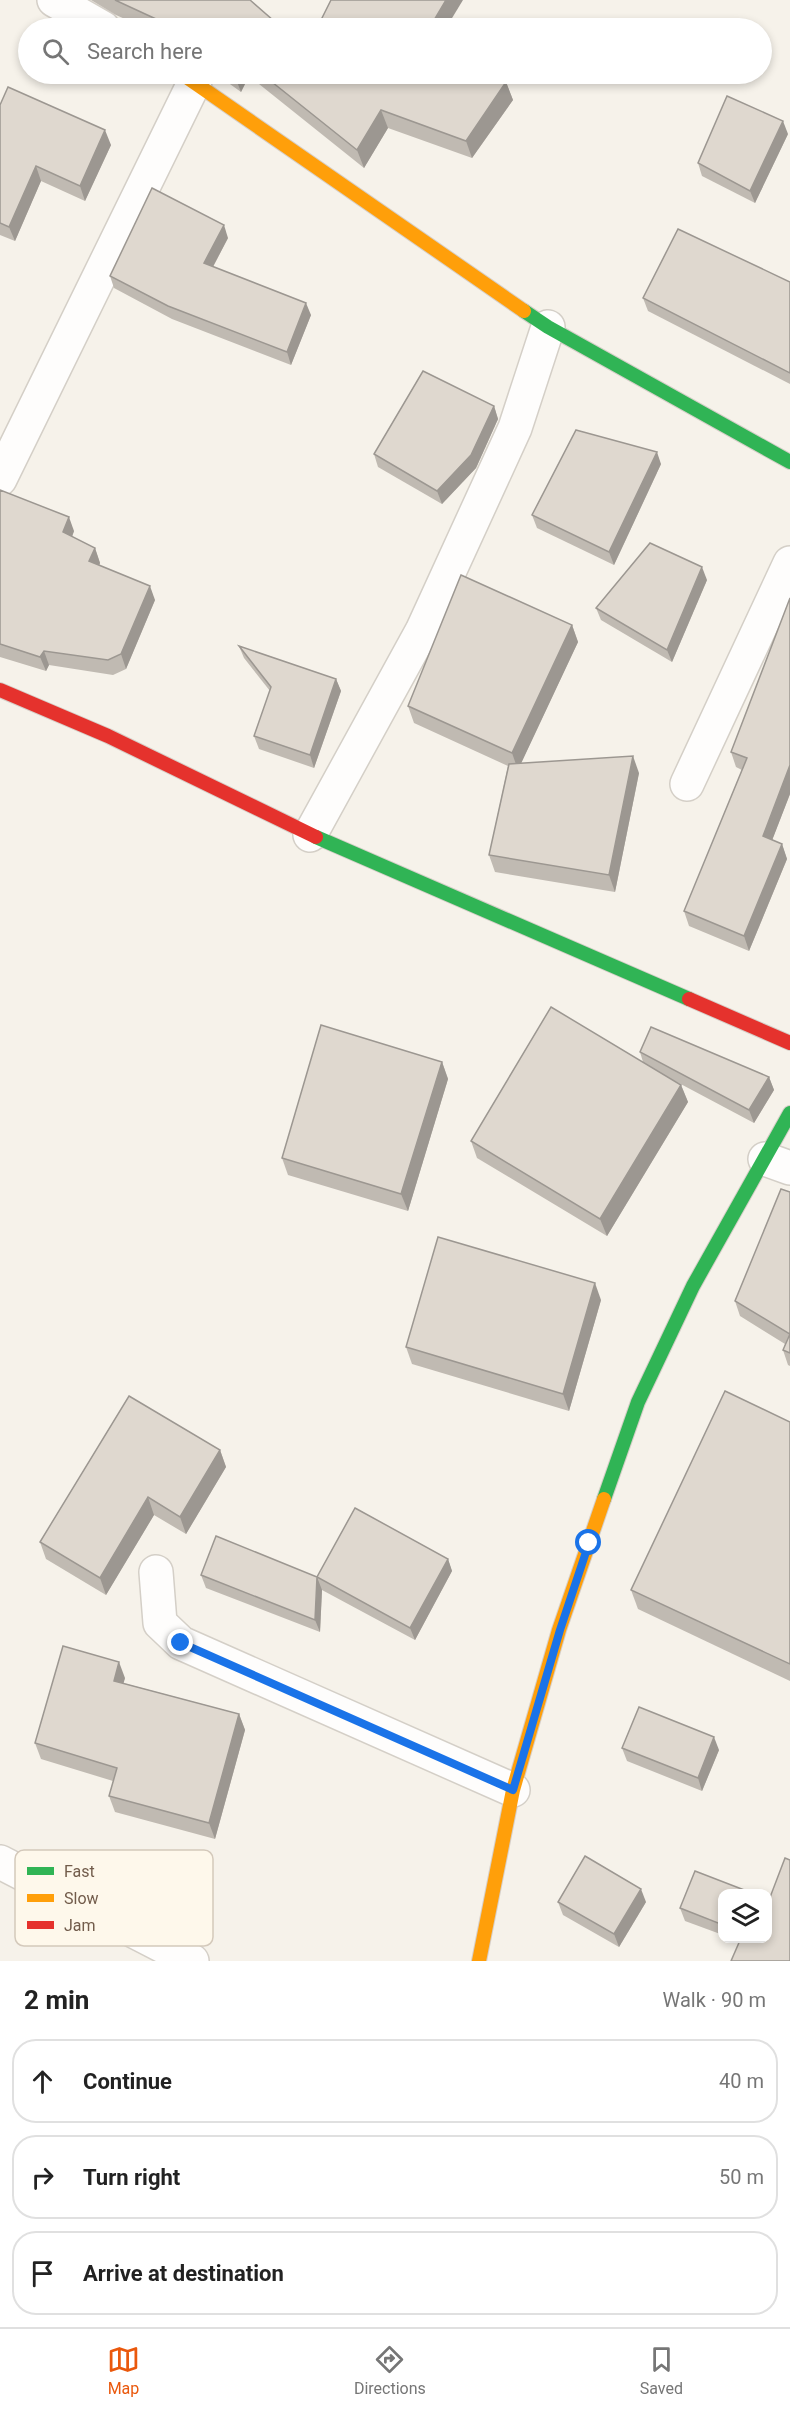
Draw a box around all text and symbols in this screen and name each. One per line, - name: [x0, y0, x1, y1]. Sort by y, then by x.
- search box: [18, 18, 772, 84]
- icon: search: [39, 35, 72, 68]
- text: Search here: [87, 39, 203, 64]
- route start: [575, 1529, 601, 1555]
- route end: [167, 1629, 193, 1655]
- legend: [15, 1850, 213, 1946]
- text: Fast: [64, 1862, 95, 1881]
- text: Slow: [64, 1889, 99, 1908]
- map controls: [718, 1889, 772, 1943]
- button: layers: [718, 1889, 772, 1943]
- text: Jam: [64, 1916, 96, 1935]
- text: 2 min: [24, 1985, 89, 2015]
- text: Walk · 90 m: [663, 1988, 766, 2012]
- icon: ahead: [26, 2065, 59, 2098]
- text: Continue: [83, 2069, 172, 2094]
- text: 40 m: [719, 2069, 764, 2093]
- icon: right: [26, 2161, 59, 2194]
- text: Turn right: [83, 2165, 180, 2190]
- text: 50 m: [719, 2165, 764, 2189]
- icon: arrive: [26, 2257, 59, 2290]
- text: Arrive at destination: [83, 2261, 284, 2286]
- tab: Map: [107, 2343, 140, 2398]
- tab: Directions: [354, 2343, 426, 2398]
- tab: Saved: [640, 2343, 683, 2398]

